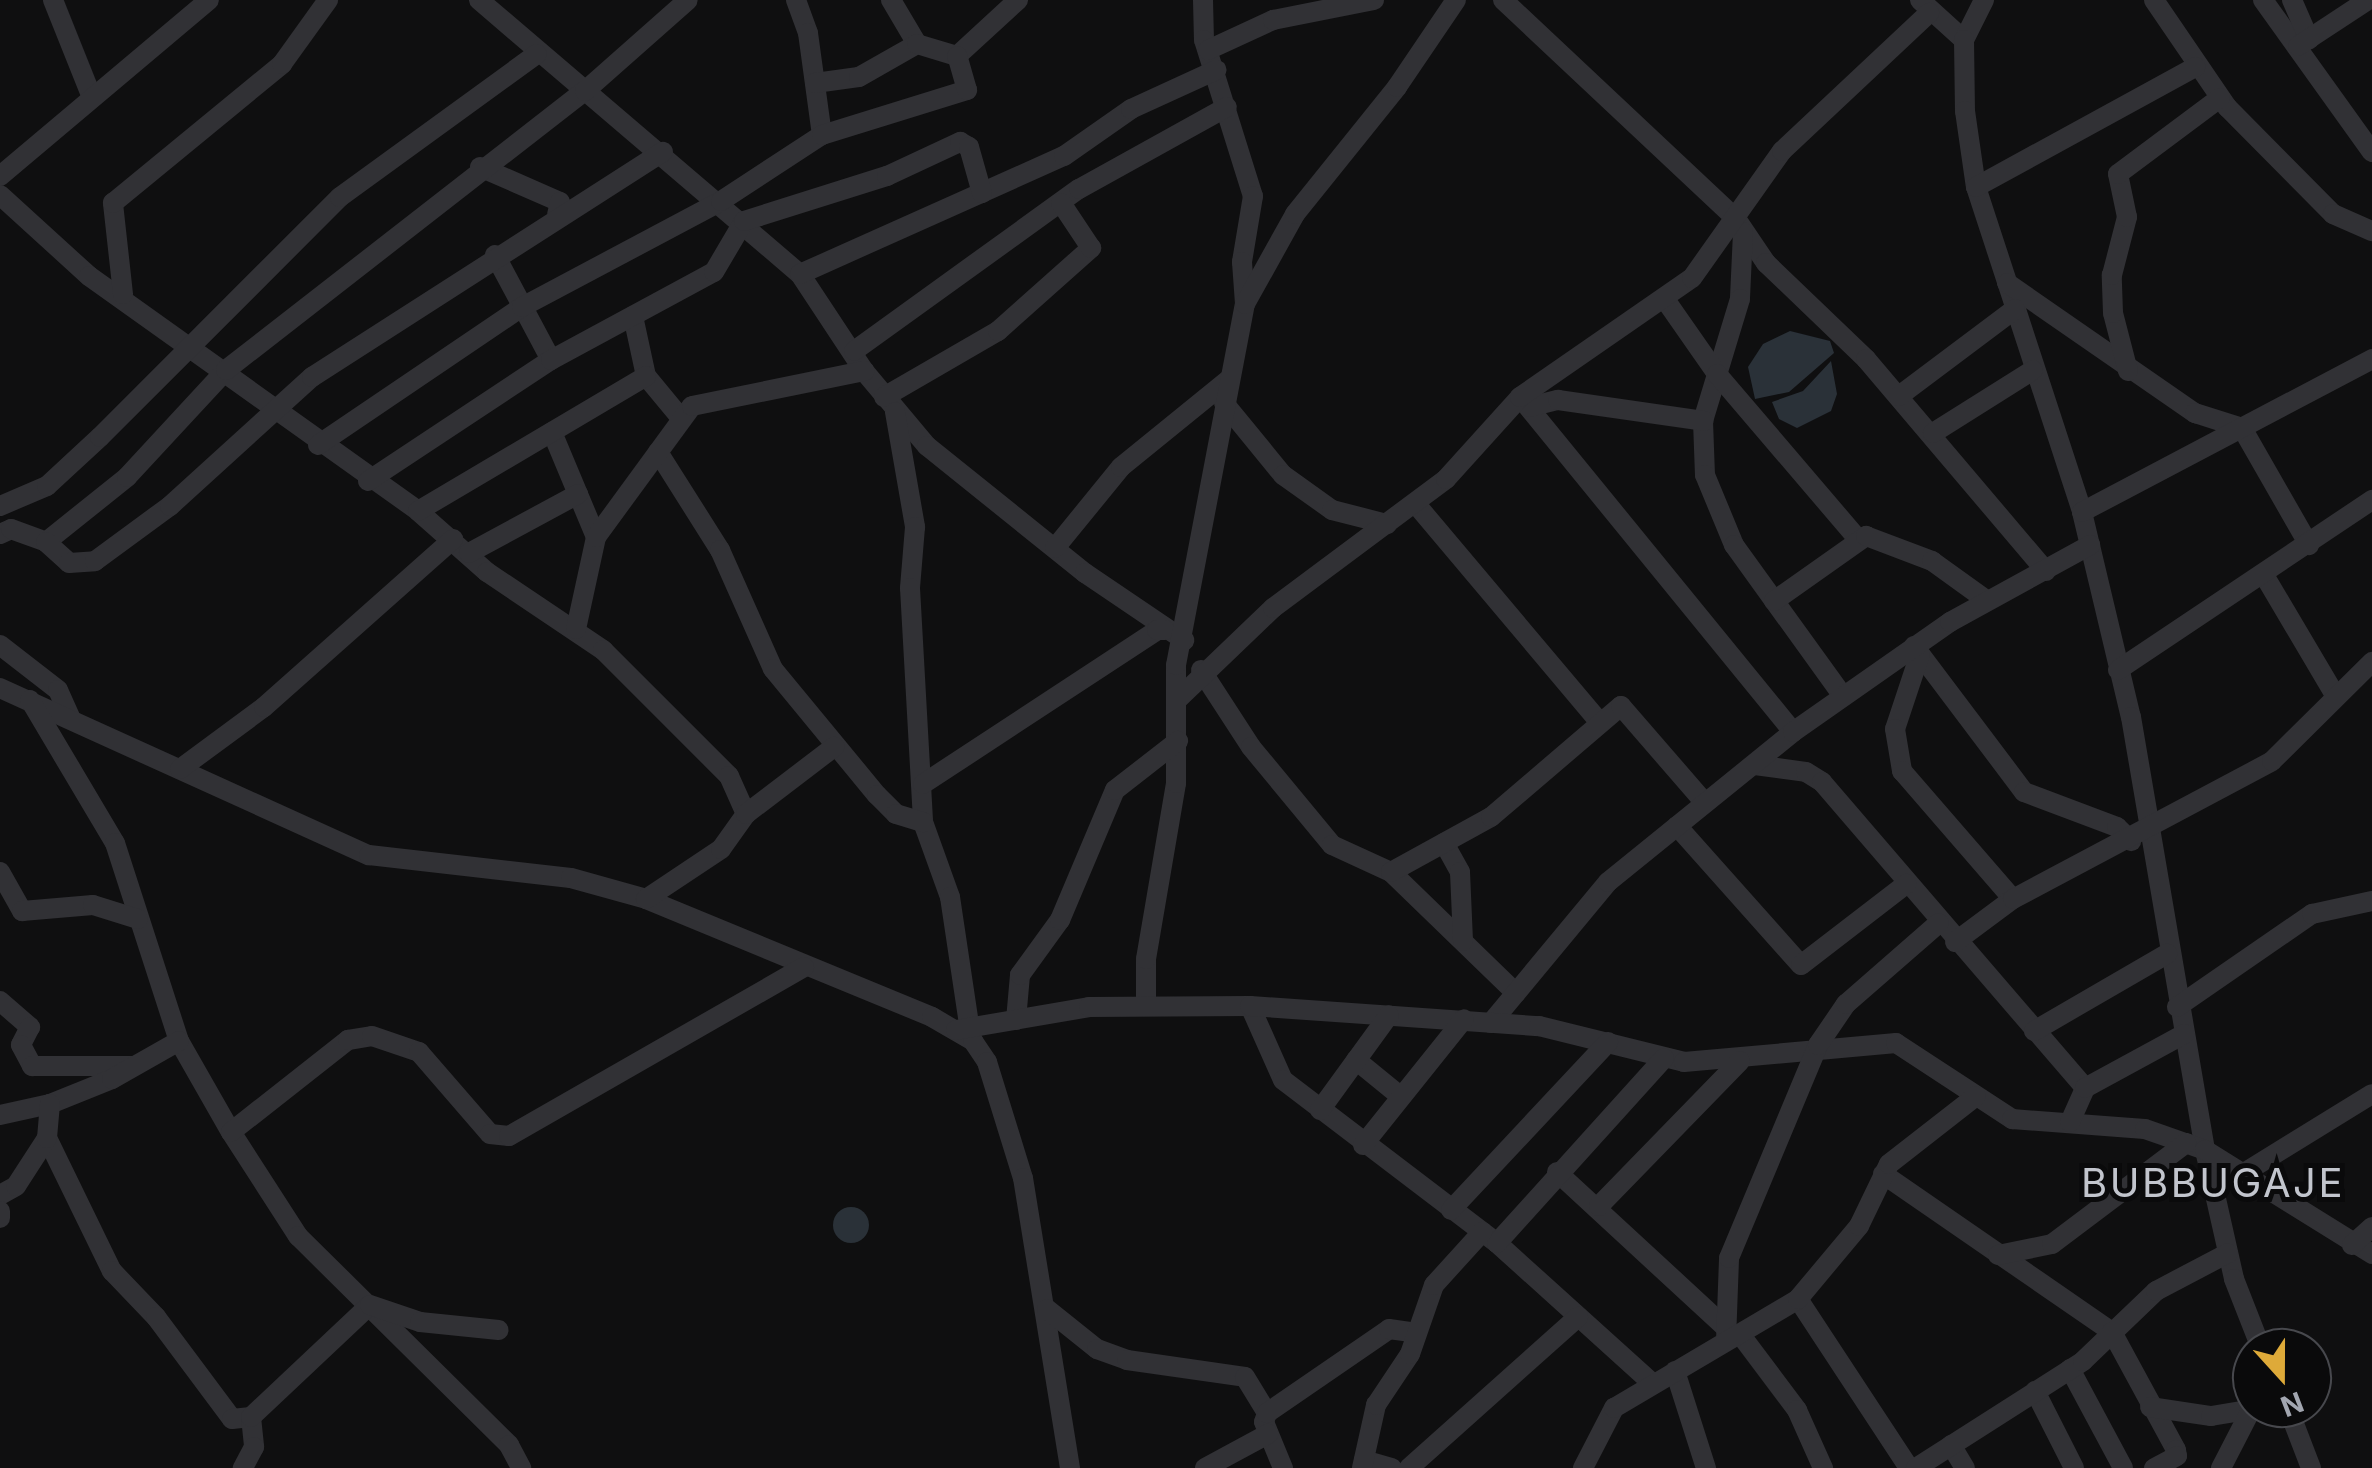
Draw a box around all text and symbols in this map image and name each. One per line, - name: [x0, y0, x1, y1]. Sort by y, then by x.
- district label: BUBBUGAJE: [2081, 1159, 2345, 1207]
- north arrow: [2232, 1328, 2332, 1428]
- text: N: [2276, 1384, 2308, 1424]

